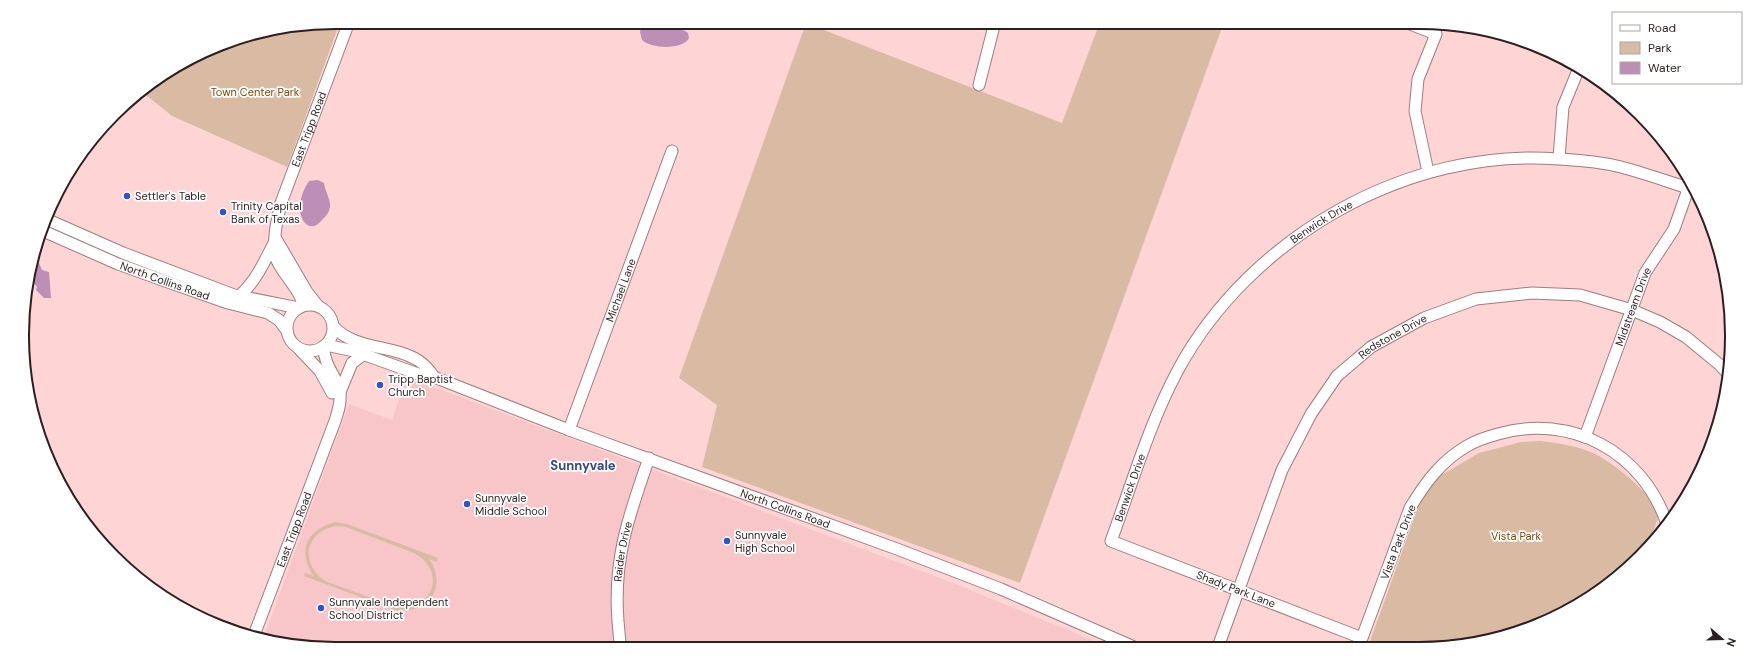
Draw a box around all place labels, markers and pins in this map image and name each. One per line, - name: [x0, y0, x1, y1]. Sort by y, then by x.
- place label: Settler's Table: [135, 189, 206, 203]
- marker: Settler's Table: [122, 191, 132, 201]
- place label: Trinity Capital Bank of Texas: [231, 199, 302, 226]
- marker: Trinity Capital Bank of Texas: [218, 207, 228, 217]
- place label: Tripp Baptist Church: [388, 372, 453, 399]
- marker: Tripp Baptist Church: [375, 380, 385, 390]
- place label: Sunnyvale Middle School: [475, 491, 547, 518]
- marker: Sunnyvale Middle School: [462, 499, 472, 509]
- place label: Sunnyvale High School: [735, 528, 795, 555]
- marker: Sunnyvale High School: [722, 536, 732, 546]
- place label: Sunnyvale Independent School District: [329, 595, 449, 622]
- marker: Sunnyvale Independent School District: [316, 603, 326, 613]

